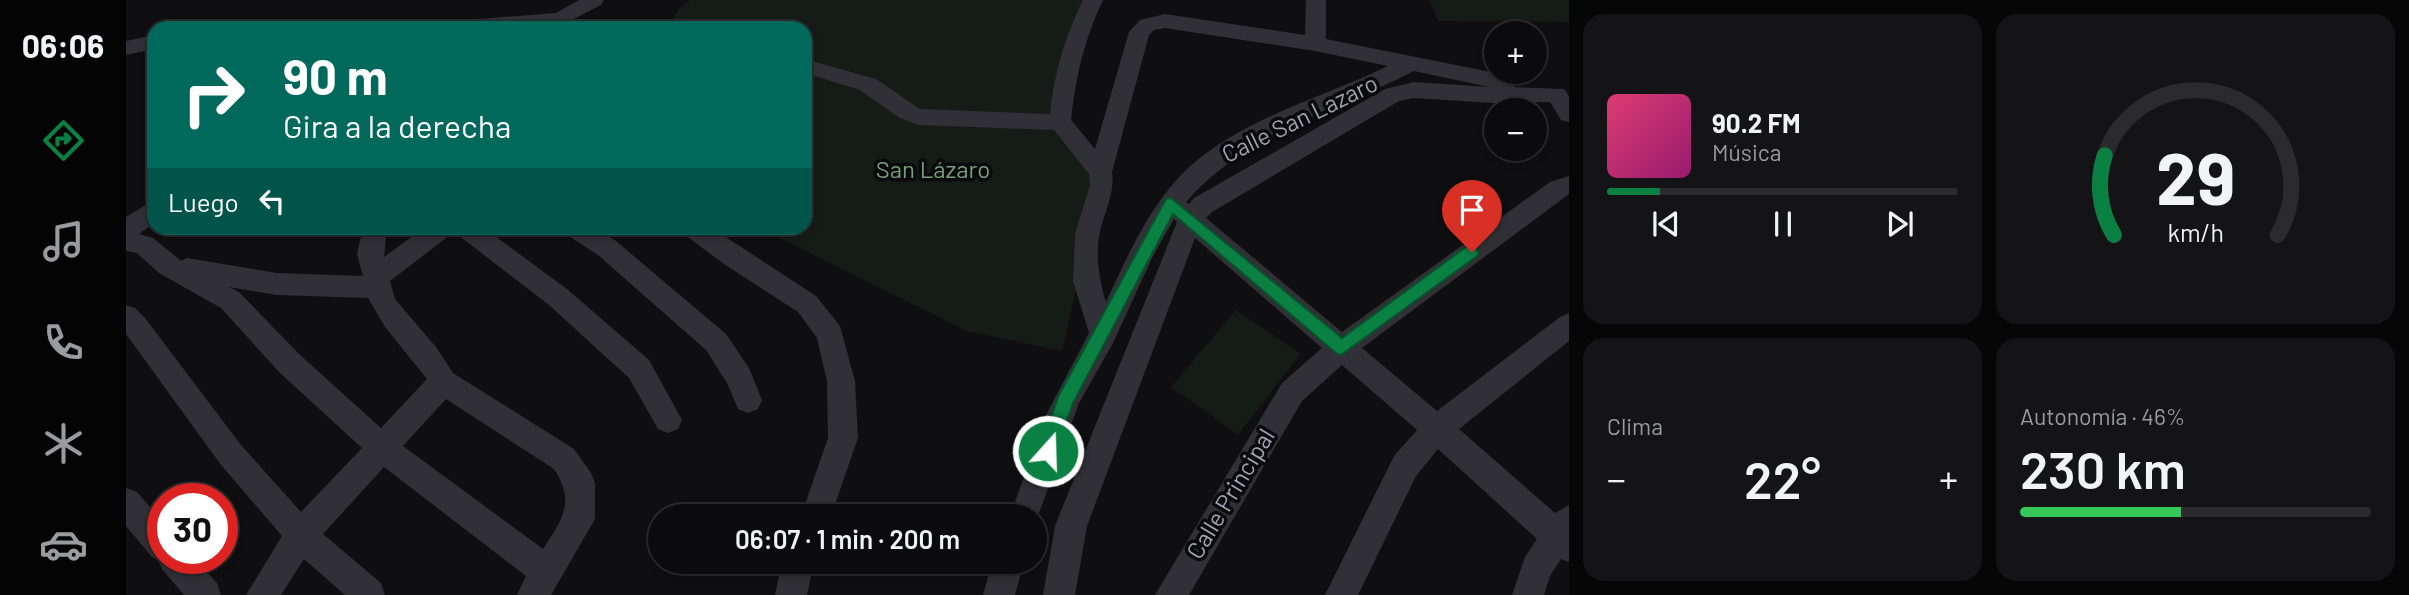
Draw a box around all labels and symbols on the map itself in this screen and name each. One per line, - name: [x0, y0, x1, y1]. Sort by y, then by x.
- street label: Calle San Lazaro: [1217, 67, 1382, 168]
- park label: San Lázaro: [876, 154, 990, 183]
- pin: [1442, 180, 1502, 252]
- position arrow: [1011, 414, 1085, 488]
- street label: Calle Principal: [1179, 423, 1280, 564]
- speed limit sign: 30: [147, 483, 238, 574]

